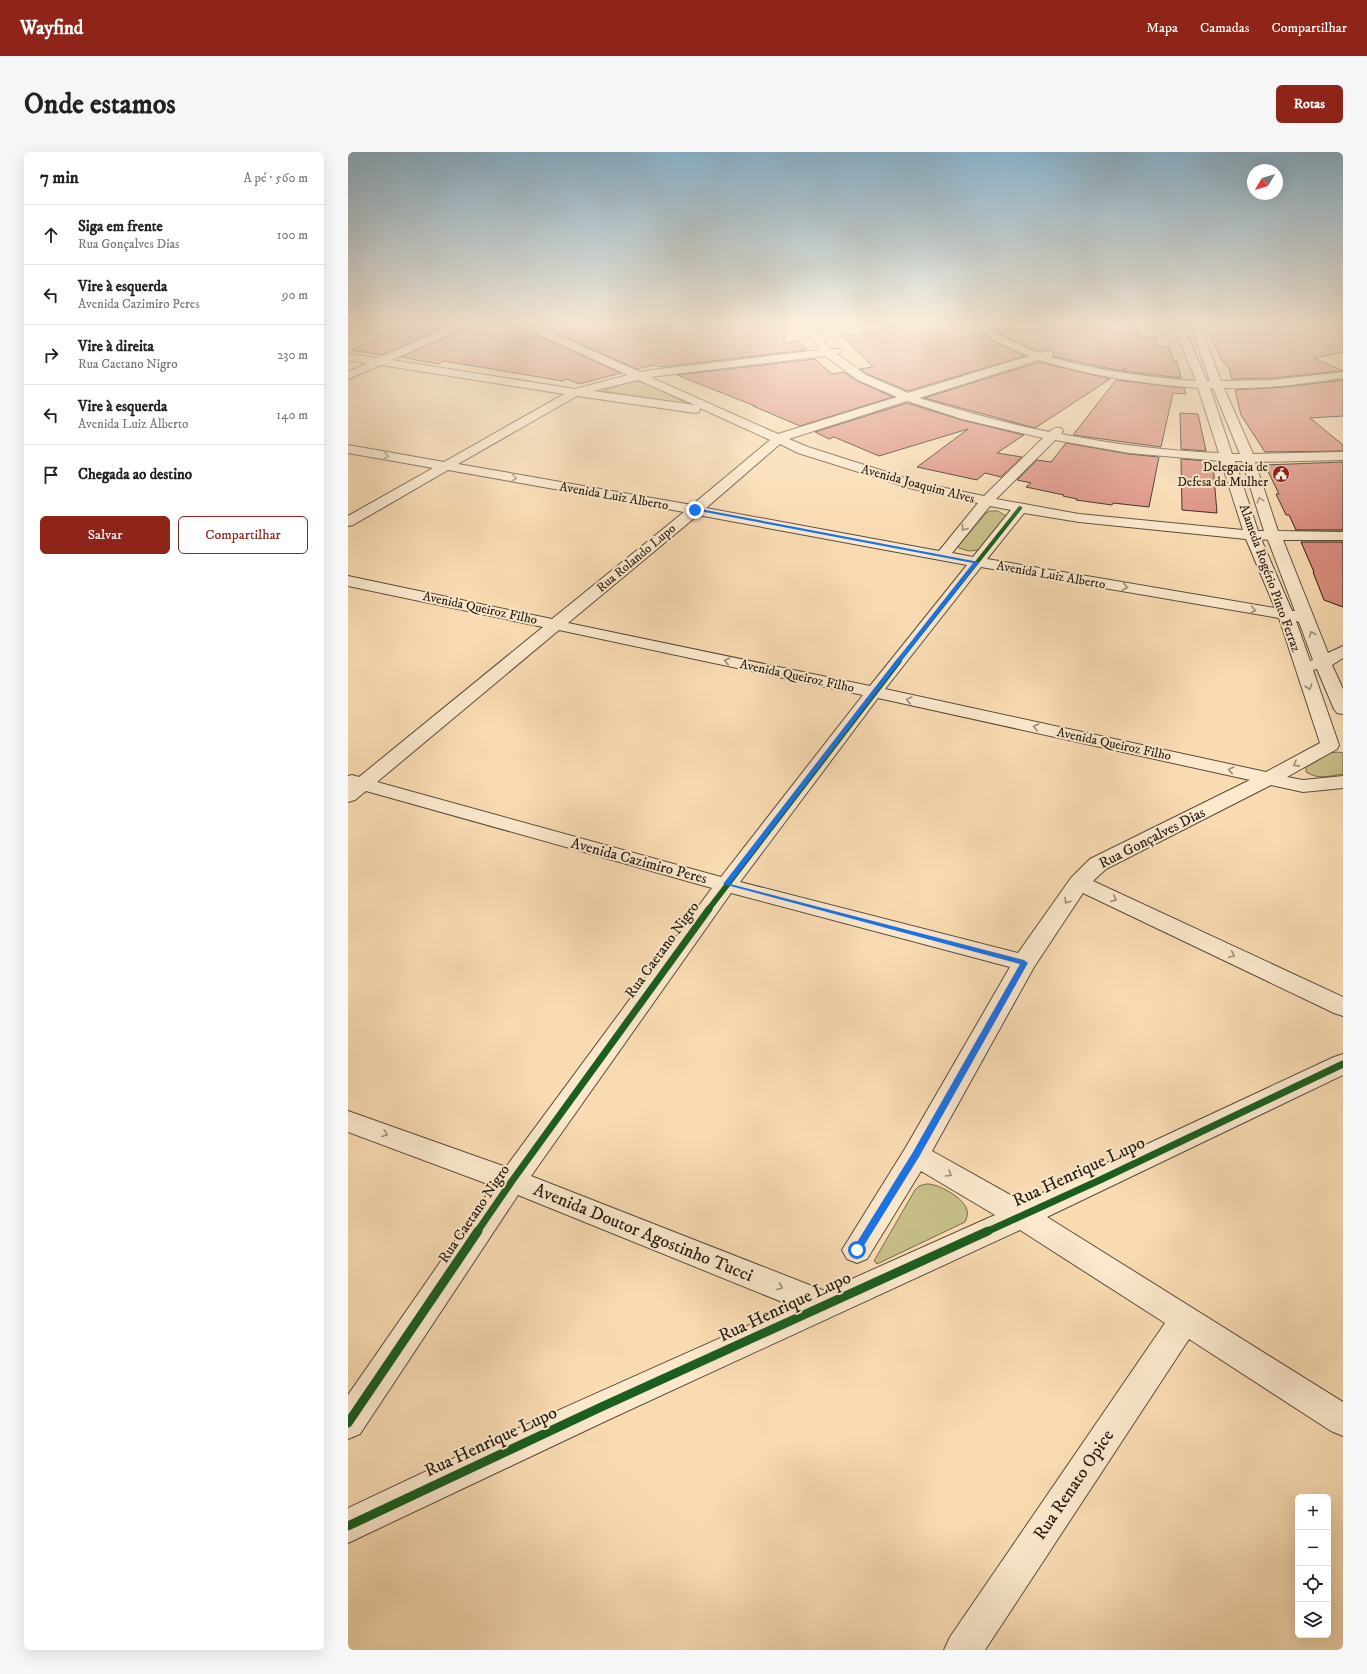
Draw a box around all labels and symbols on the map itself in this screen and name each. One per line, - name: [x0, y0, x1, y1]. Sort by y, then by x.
- north arrow: [1247, 164, 1283, 200]
- one-way arrow: [383, 451, 390, 460]
- place label: Delegacia de Defesa da Mulher: [1177, 459, 1268, 490]
- street label: Avenida Joaquim Alves: [859, 461, 977, 507]
- public building icon: Delegacia de Defesa da Mulher: [1271, 464, 1291, 484]
- one-way arrow: [511, 473, 518, 482]
- street label: Avenida Luiz Alberto: [558, 479, 670, 513]
- one-way arrow: [1256, 496, 1265, 503]
- route end: [686, 501, 704, 519]
- street label: Alameda Rogério Pinto Ferraz: [1236, 502, 1304, 655]
- street label: Rua Rolando Lupo: [593, 520, 679, 596]
- one-way arrow: [962, 523, 969, 531]
- street label: Avenida Luiz Alberto: [995, 558, 1107, 592]
- one-way arrow: [1122, 583, 1128, 591]
- street label: Avenida Queiroz Filho: [421, 588, 539, 628]
- one-way arrow: [1250, 605, 1256, 613]
- one-way arrow: [1309, 630, 1317, 638]
- street label: Avenida Queiroz Filho: [738, 656, 856, 696]
- one-way arrow: [724, 657, 730, 665]
- one-way arrow: [1305, 683, 1313, 690]
- one-way arrow: [906, 696, 912, 704]
- one-way arrow: [1033, 724, 1039, 732]
- street label: Avenida Queiroz Filho: [1055, 724, 1173, 764]
- one-way arrow: [1292, 759, 1300, 767]
- one-way arrow: [1228, 766, 1235, 774]
- street label: Rua Gonçalves Dias: [1096, 803, 1208, 873]
- street label: Avenida Cazimiro Peres: [569, 834, 709, 888]
- one-way arrow: [1110, 894, 1118, 902]
- one-way arrow: [1064, 897, 1072, 904]
- street label: Rua Caetano Nigro: [621, 898, 703, 1002]
- one-way arrow: [1228, 950, 1235, 958]
- one-way arrow: [381, 1130, 388, 1138]
- street label: Rua Henrique Lupo: [1009, 1132, 1149, 1212]
- street label: Rua Caetano Nigro: [434, 1161, 514, 1267]
- one-way arrow: [945, 1170, 952, 1177]
- street label: Avenida Doutor Agostinho Tucci: [530, 1179, 756, 1287]
- route start: [848, 1241, 866, 1259]
- street label: Rua Henrique Lupo: [715, 1267, 855, 1347]
- one-way arrow: [776, 1282, 784, 1290]
- street label: Rua Henrique Lupo: [421, 1402, 561, 1482]
- street label: Rua Renato Opice: [1029, 1426, 1119, 1544]

